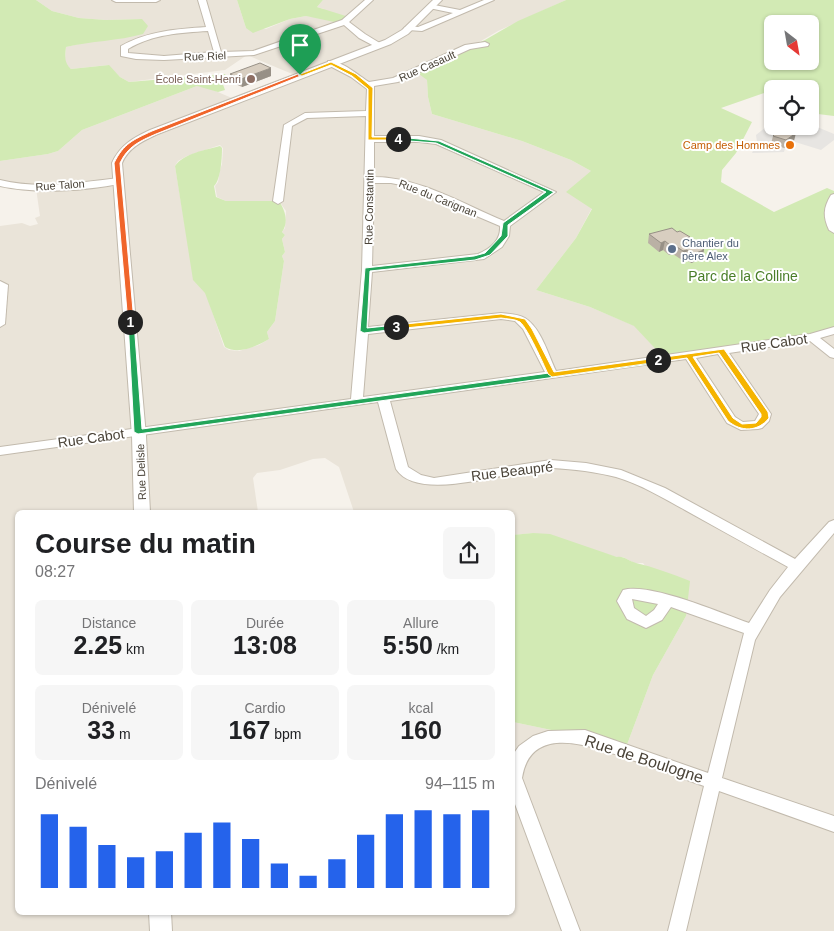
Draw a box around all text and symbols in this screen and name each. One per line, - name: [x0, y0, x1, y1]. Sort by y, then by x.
- north arrow: [764, 15, 819, 70]
- map controls: [764, 15, 819, 135]
- pin: [279, 24, 321, 75]
- icon: arrive: [286, 31, 314, 59]
- street label: Rue Casault: [397, 48, 457, 84]
- street label: Rue Riel: [184, 49, 226, 63]
- place label: École Saint-Henri: [155, 73, 241, 85]
- marker: École Saint-Henri: [245, 73, 257, 85]
- button: locate: [764, 80, 819, 135]
- pin: 4: [386, 126, 410, 152]
- text: 4: [395, 131, 402, 147]
- place label: Camp des Hommes: [683, 139, 780, 151]
- marker: Camp des Hommes: [784, 139, 796, 151]
- street label: Rue Constantin: [362, 169, 376, 245]
- street label: Rue Talon: [35, 177, 85, 193]
- street label: Rue du Carignan: [397, 177, 479, 219]
- place label: Chantier du père Alex: [682, 237, 739, 262]
- marker: Chantier du père Alex: [666, 243, 678, 255]
- park label: Parc de la Colline: [688, 268, 798, 284]
- pin: 1: [118, 310, 142, 334]
- text: 1: [127, 314, 134, 330]
- pin: 3: [384, 314, 408, 340]
- text: 3: [393, 319, 400, 335]
- street label: Rue Cabot: [740, 330, 808, 356]
- pin: 2: [646, 348, 670, 372]
- text: 2: [655, 352, 662, 368]
- street label: Rue Cabot: [57, 425, 125, 451]
- street label: Rue Delisle: [134, 444, 148, 500]
- street label: Rue Beaupré: [470, 458, 554, 484]
- button: share: [443, 527, 495, 579]
- text: Course du matin: [35, 528, 256, 559]
- text: 08:27: [35, 563, 75, 580]
- text: Distance: [82, 615, 136, 631]
- text: Durée: [246, 615, 284, 631]
- text: Allure: [403, 615, 439, 631]
- text: 2.25: [73, 631, 122, 659]
- text: 13:08: [233, 631, 297, 659]
- text: 5:50: [383, 631, 433, 659]
- text: km: [122, 641, 145, 657]
- text: /km: [433, 641, 459, 657]
- text: Dénivelé: [82, 700, 136, 716]
- text: Cardio: [244, 700, 286, 716]
- text: kcal: [409, 700, 433, 716]
- text: 33: [87, 716, 115, 744]
- text: 167: [229, 716, 270, 744]
- text: 160: [400, 716, 442, 744]
- text: m: [115, 726, 131, 742]
- text: bpm: [270, 726, 301, 742]
- street label: Rue de Boulogne: [583, 732, 706, 786]
- text: Dénivelé: [35, 775, 97, 792]
- text: 94–115 m: [425, 775, 495, 792]

